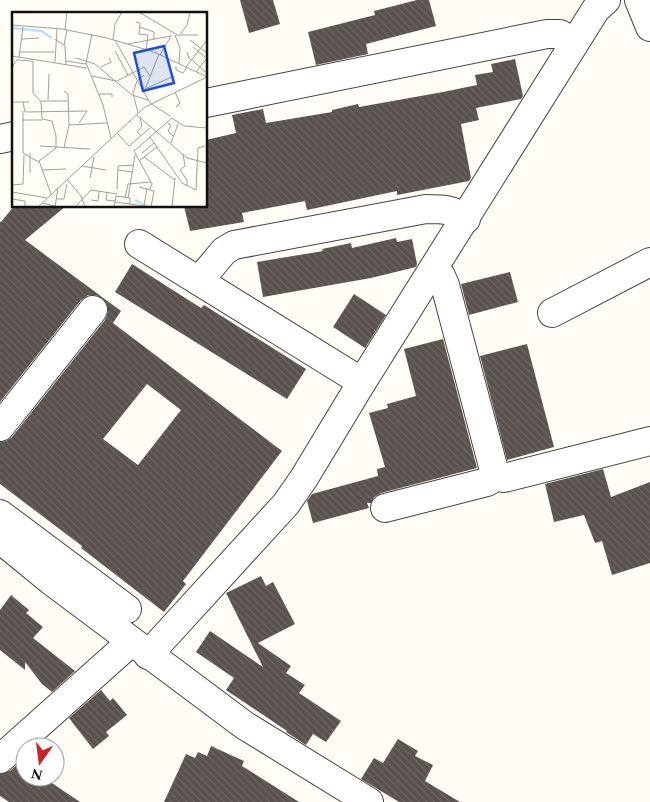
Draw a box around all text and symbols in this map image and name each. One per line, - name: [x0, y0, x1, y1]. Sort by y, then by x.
- inset map: [12, 12, 208, 208]
- north arrow: [15, 737, 65, 787]
- text: N: [29, 763, 45, 786]

